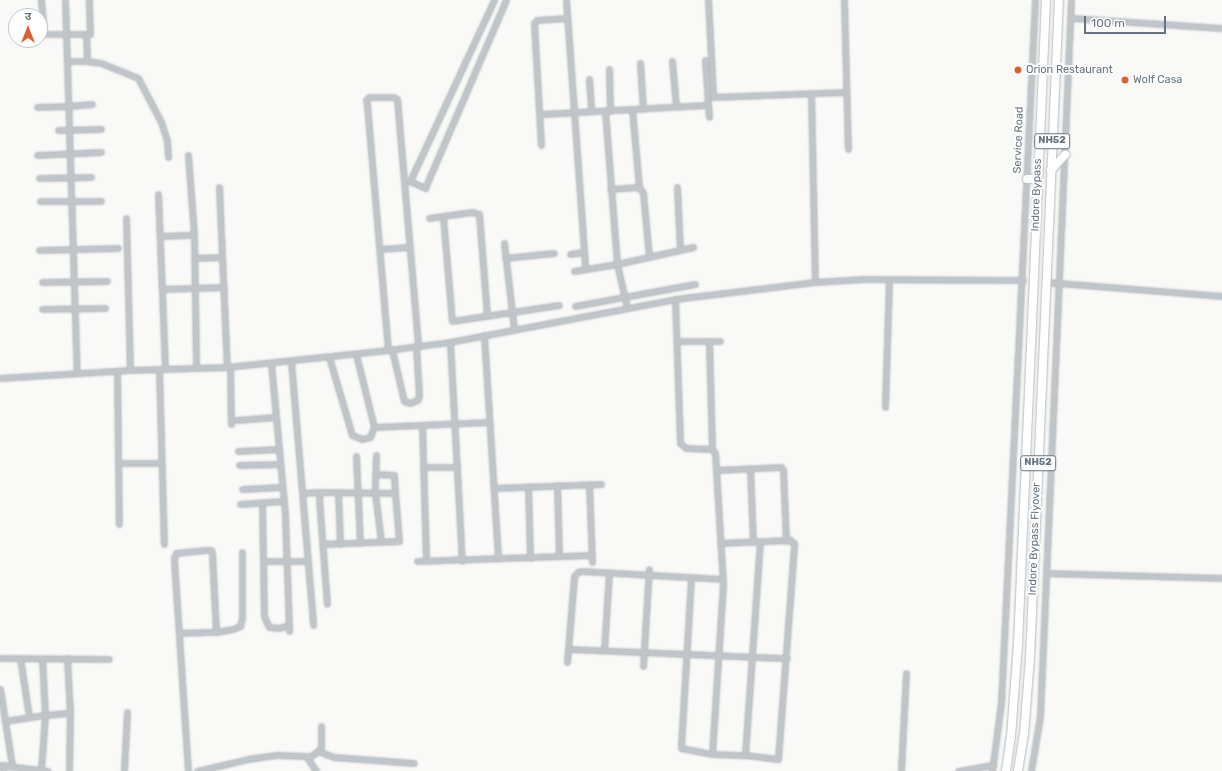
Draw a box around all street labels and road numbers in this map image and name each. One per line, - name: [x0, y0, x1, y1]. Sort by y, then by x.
- street label: Service Road: [1011, 106, 1027, 174]
- road number: NH52: [1034, 133, 1070, 149]
- street label: Indore Bypass: [1029, 158, 1045, 232]
- road number: NH52: [1020, 455, 1056, 471]
- street label: Indore Bypass Flyover: [1026, 482, 1044, 596]

